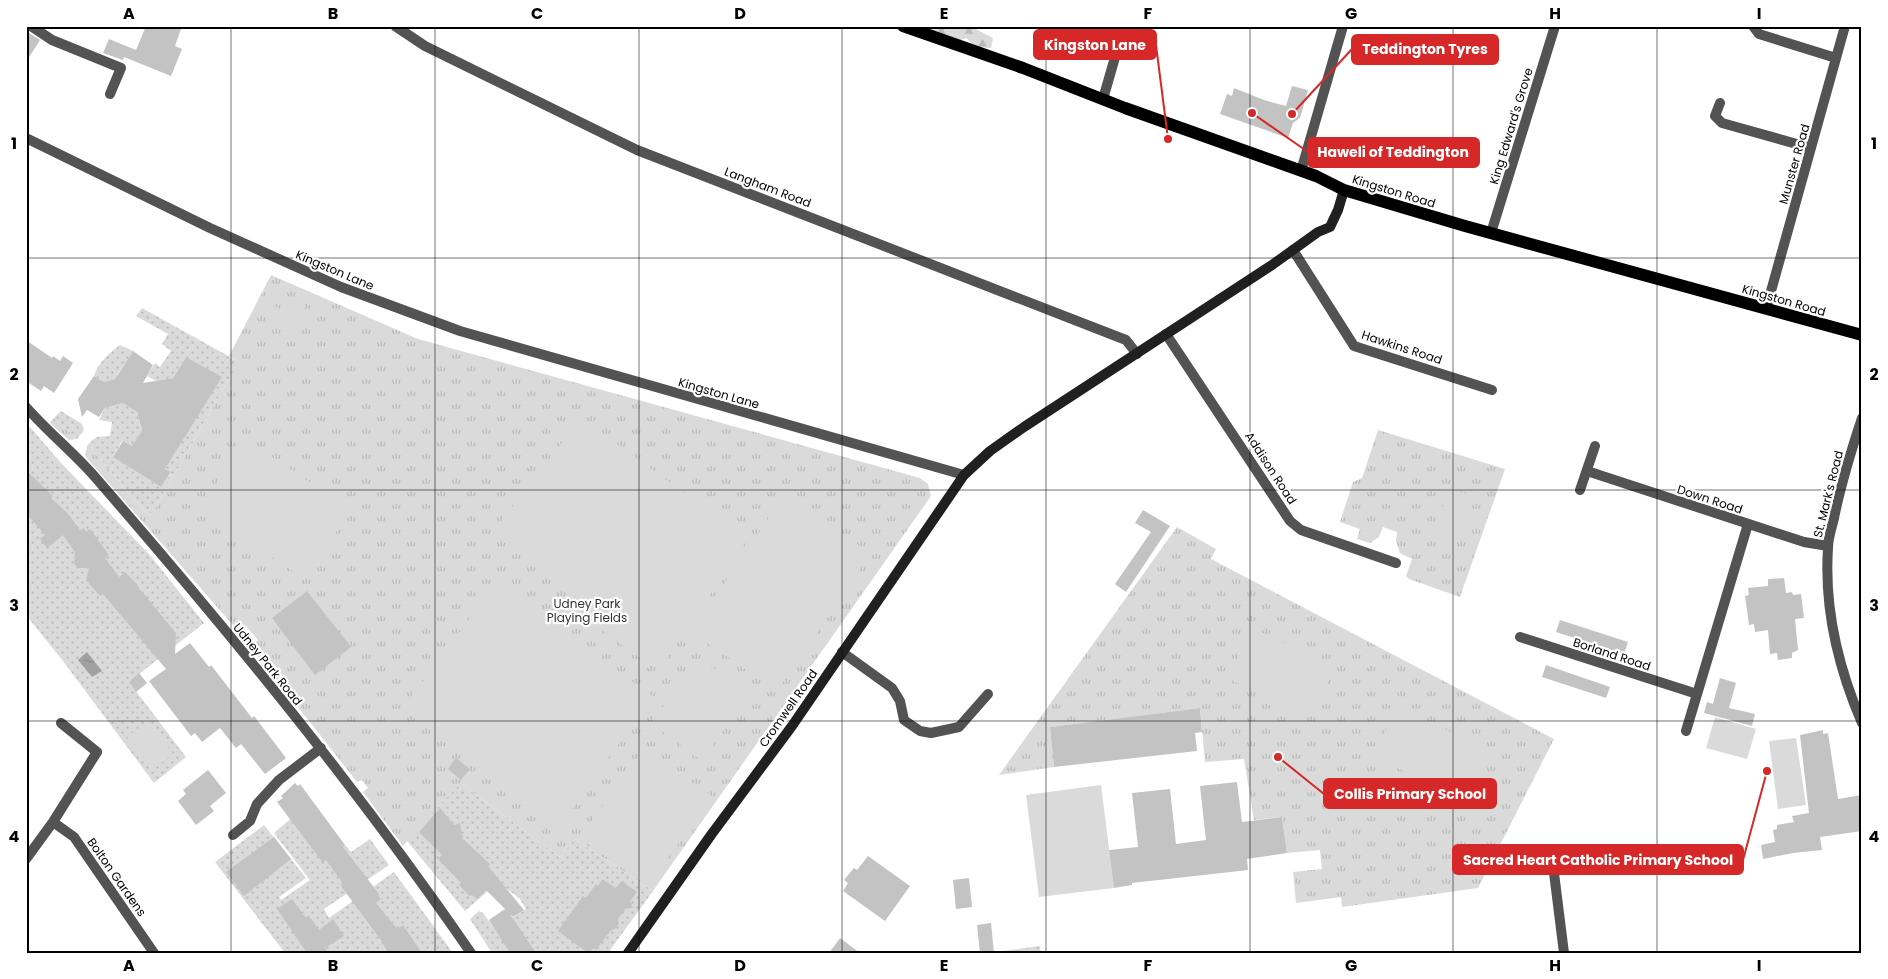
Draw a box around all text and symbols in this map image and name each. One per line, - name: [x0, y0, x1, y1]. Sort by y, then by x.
- text: A: [123, 2, 135, 25]
- text: B: [328, 2, 338, 25]
- text: C: [531, 2, 543, 25]
- text: D: [734, 2, 746, 25]
- text: E: [940, 2, 948, 25]
- text: F: [1144, 2, 1153, 25]
- text: G: [1345, 2, 1357, 25]
- text: H: [1549, 2, 1561, 25]
- text: I: [1757, 2, 1761, 25]
- callout: Kingston Lane: [1034, 30, 1156, 59]
- text: Kingston Lane: [1044, 35, 1146, 55]
- callout: Teddington Tyres: [1352, 35, 1498, 64]
- text: Teddington Tyres: [1362, 39, 1488, 59]
- street label: King Edward's Grove: [1485, 66, 1537, 186]
- street label: Munster Road: [1774, 122, 1814, 206]
- text: 1: [11, 132, 17, 155]
- text: 1: [1871, 132, 1877, 155]
- callout: Haweli of Teddington: [1308, 138, 1479, 167]
- text: Haweli of Teddington: [1317, 142, 1469, 162]
- street label: Langham Road: [722, 163, 814, 211]
- street label: Kingston Road: [1350, 170, 1438, 212]
- street label: Kingston Lane: [293, 246, 377, 294]
- street label: Kingston Road: [1740, 280, 1828, 320]
- street label: Hawkins Road: [1360, 326, 1444, 368]
- text: 2: [9, 363, 19, 386]
- text: 2: [1869, 363, 1879, 386]
- street label: Kingston Lane: [677, 373, 761, 413]
- street label: Addison Road: [1241, 428, 1301, 508]
- street label: St. Mark's Road: [1809, 449, 1847, 539]
- street label: Down Road: [1675, 480, 1745, 518]
- text: 3: [9, 594, 19, 617]
- text: 3: [1869, 594, 1879, 617]
- park label: Udney Park Playing Fields: [547, 595, 627, 626]
- street label: Udney Park Road: [229, 619, 307, 709]
- street label: Borland Road: [1571, 633, 1653, 675]
- street label: Cromwell Road: [755, 666, 821, 750]
- callout: Collis Primary School: [1324, 779, 1496, 808]
- text: Collis Primary School: [1334, 784, 1486, 804]
- text: 4: [9, 825, 20, 848]
- text: 4: [1869, 825, 1880, 848]
- street label: Bolton Gardens: [84, 834, 150, 920]
- callout: Sacred Heart Catholic Primary School: [1453, 845, 1743, 874]
- text: Sacred Heart Catholic Primary School: [1463, 850, 1733, 870]
- text: A: [123, 954, 135, 977]
- text: B: [328, 954, 338, 977]
- text: C: [531, 954, 543, 977]
- text: D: [734, 954, 746, 977]
- text: E: [940, 954, 948, 977]
- text: F: [1144, 954, 1153, 977]
- text: G: [1345, 954, 1357, 977]
- text: H: [1549, 954, 1561, 977]
- text: I: [1757, 954, 1761, 977]

